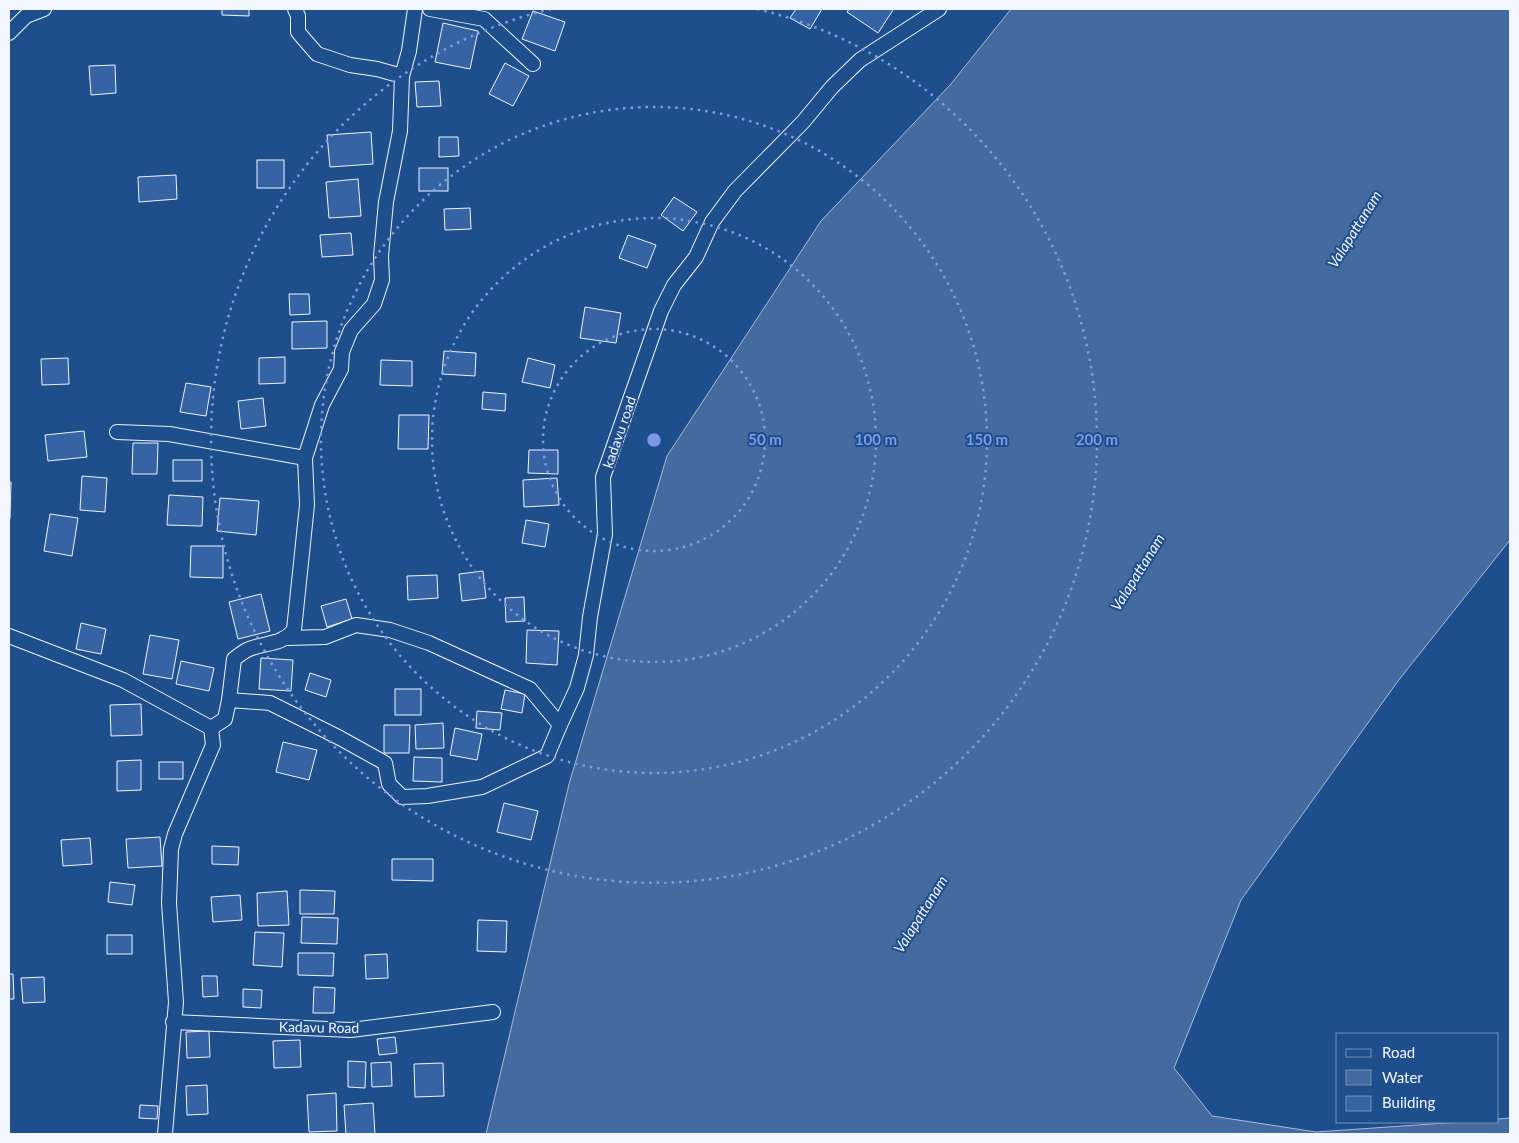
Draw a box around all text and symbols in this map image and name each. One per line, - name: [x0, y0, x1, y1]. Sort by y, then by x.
- water label: Valapattanam: [1323, 187, 1385, 271]
- street label: kadavu road: [599, 394, 639, 470]
- text: 50 m: [748, 430, 782, 448]
- text: 100 m: [855, 430, 897, 448]
- text: 150 m: [966, 430, 1008, 448]
- text: 200 m: [1076, 430, 1118, 448]
- centre of rings: [645, 431, 663, 449]
- water label: Valapattanam: [1106, 530, 1168, 614]
- water label: Valapattanam: [889, 872, 951, 956]
- street label: Kadavu Road: [279, 1018, 359, 1036]
- legend: [1336, 1033, 1499, 1123]
- text: Road: [1382, 1043, 1415, 1061]
- text: Water: [1382, 1068, 1423, 1086]
- text: Building: [1382, 1093, 1435, 1111]

